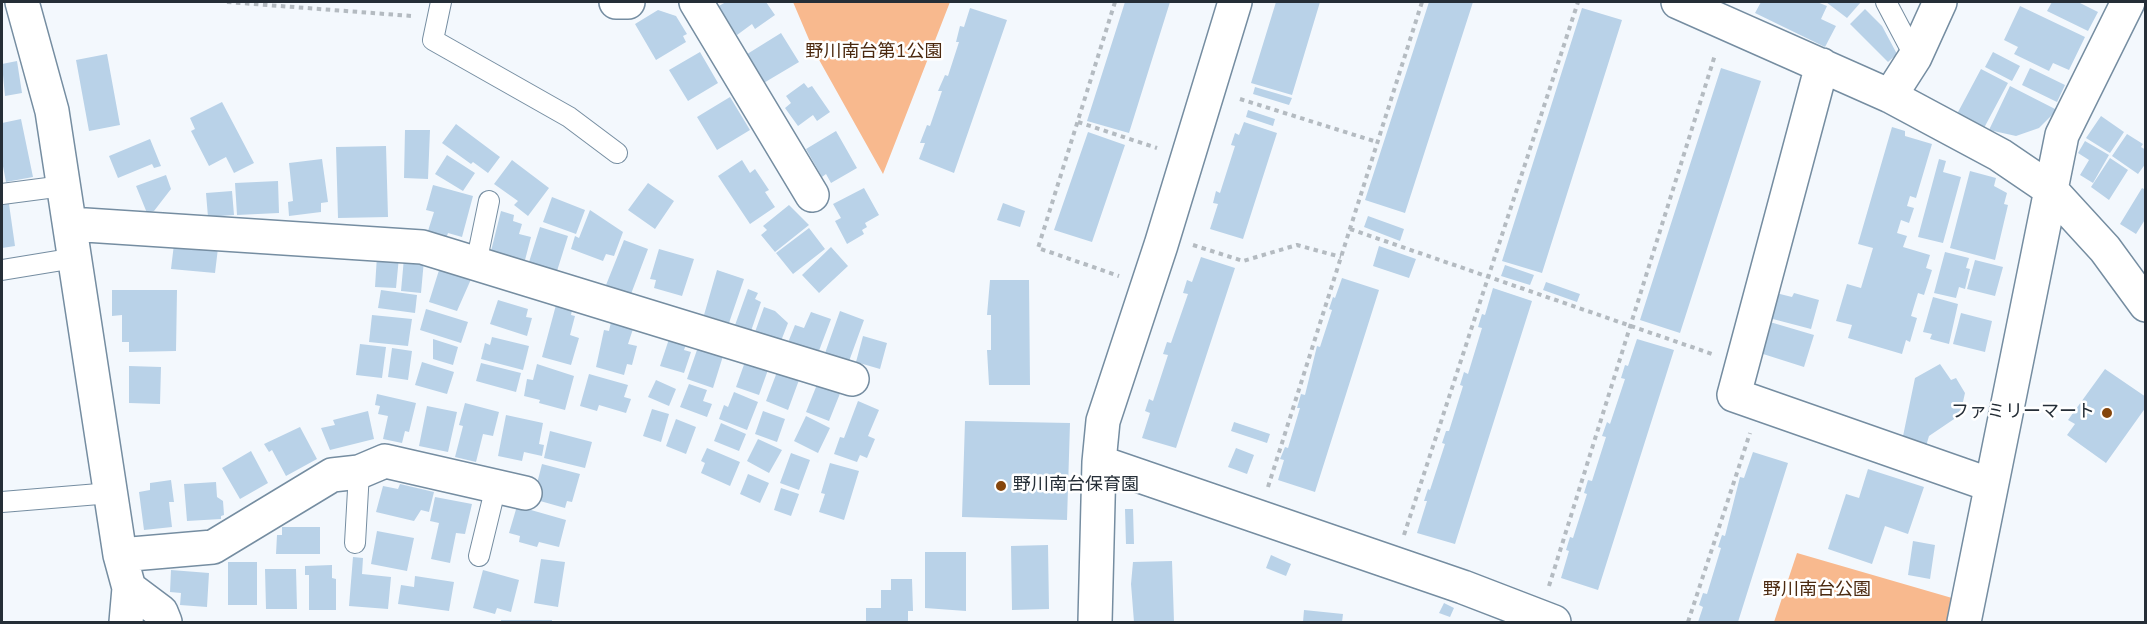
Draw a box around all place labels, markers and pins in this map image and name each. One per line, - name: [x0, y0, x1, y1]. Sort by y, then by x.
- place label: ファミリーマート: [1951, 402, 2095, 424]
- marker: ファミリーマート: [2100, 406, 2114, 420]
- place label: 野川南台保育園: [1013, 475, 1139, 497]
- marker: 野川南台保育園: [994, 479, 1008, 493]

